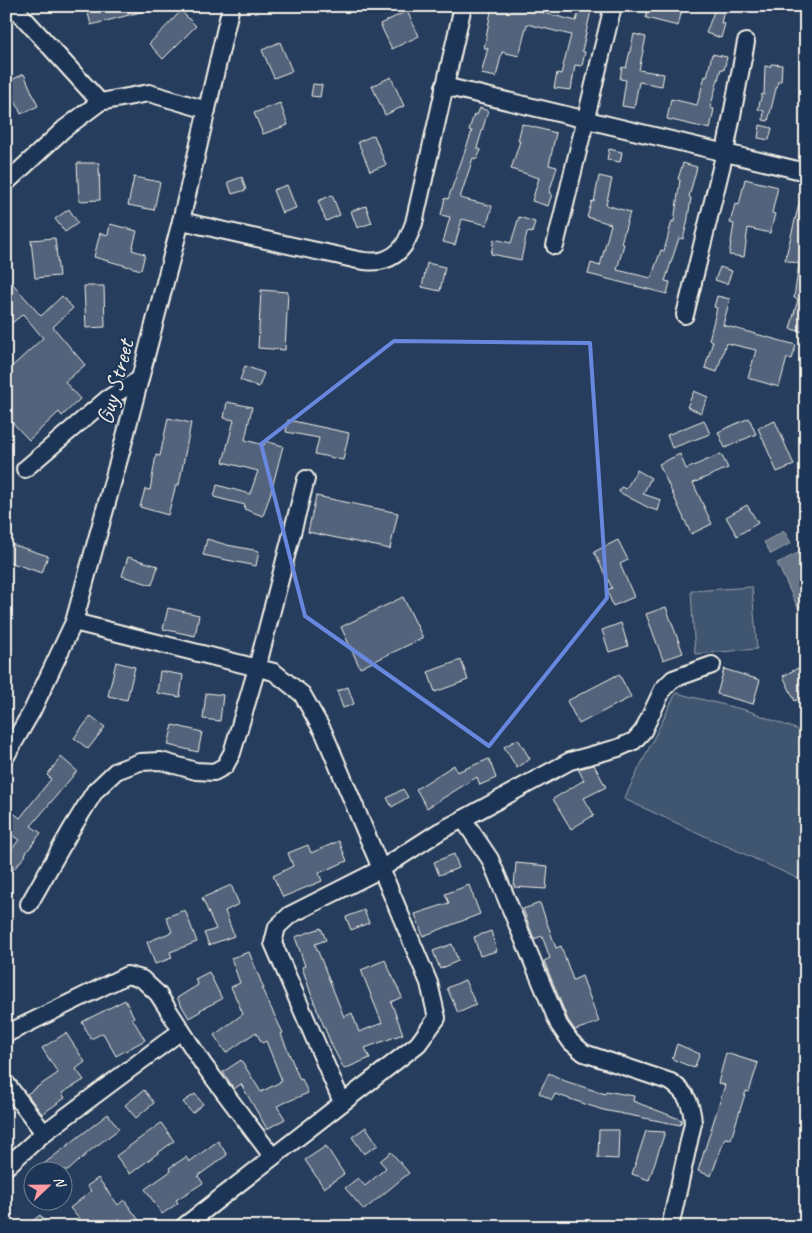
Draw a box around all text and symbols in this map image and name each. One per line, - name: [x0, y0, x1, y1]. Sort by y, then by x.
- street label: Guy Street: [89, 334, 141, 428]
- north arrow: [22, 1160, 72, 1210]
- text: N: [50, 1174, 70, 1191]

